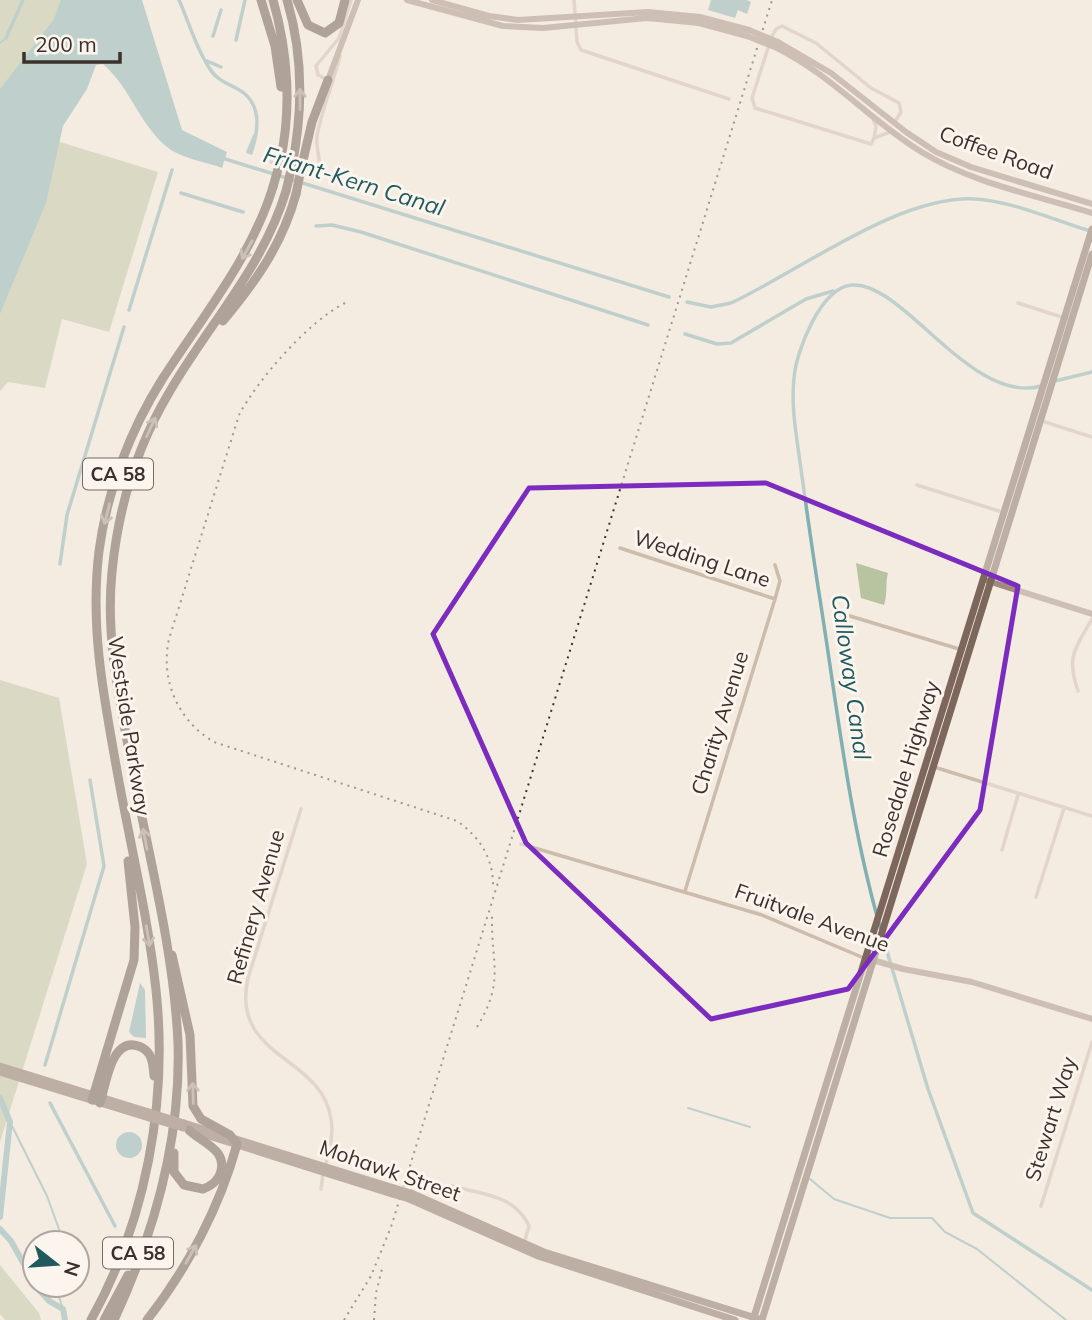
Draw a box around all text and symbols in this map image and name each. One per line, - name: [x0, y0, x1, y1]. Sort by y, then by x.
- scale bar: [24, 21, 121, 65]
- text: 200 m: [35, 31, 97, 57]
- one-way arrow: [293, 87, 307, 110]
- street label: Coffee Road: [936, 120, 1057, 185]
- water label: Friant-Kern Canal: [260, 139, 449, 222]
- one-way arrow: [240, 239, 254, 259]
- one-way arrow: [145, 417, 158, 438]
- road number: CA 58: [83, 458, 153, 489]
- one-way arrow: [100, 502, 113, 525]
- street label: Wedding Lane: [631, 524, 774, 592]
- water label: Calloway Canal: [826, 592, 878, 762]
- street label: Westside Parkway: [103, 634, 157, 818]
- street label: Charity Avenue: [685, 648, 753, 798]
- street label: Rosedale Highway: [866, 677, 944, 860]
- street label: Refinery Avenue: [221, 826, 290, 987]
- one-way arrow: [138, 828, 152, 851]
- street label: Fruitvale Avenue: [732, 877, 893, 957]
- one-way arrow: [141, 924, 155, 947]
- street label: Stewart Way: [1019, 1053, 1081, 1184]
- one-way arrow: [186, 1082, 199, 1105]
- street label: Mohawk Street: [316, 1134, 464, 1206]
- north arrow: [21, 1229, 91, 1299]
- road number: CA 58: [103, 1238, 173, 1268]
- one-way arrow: [185, 1244, 198, 1265]
- text: N: [59, 1259, 86, 1279]

